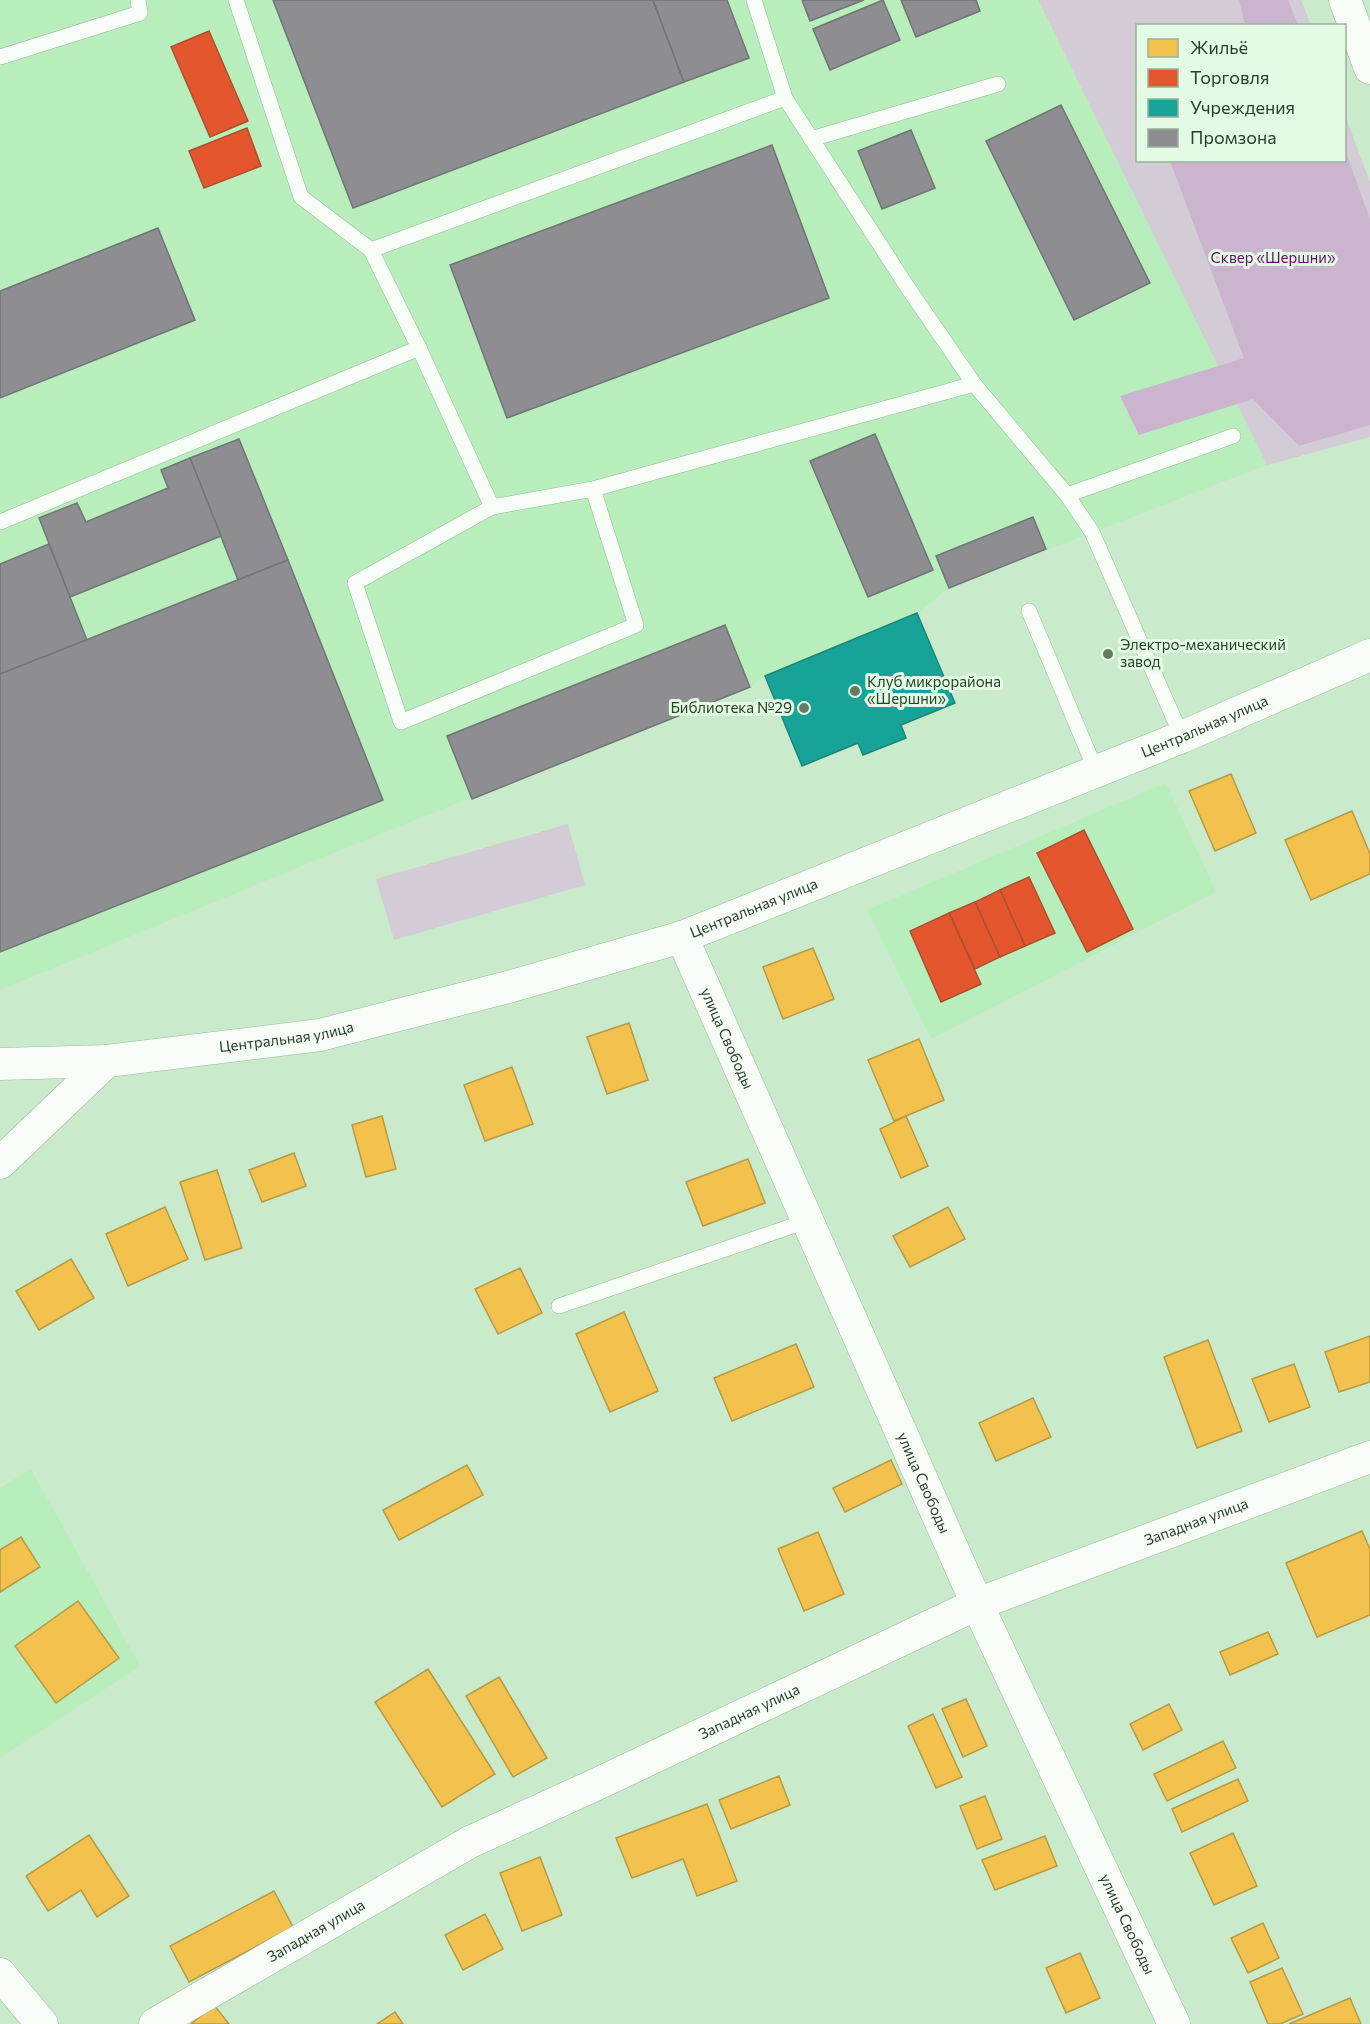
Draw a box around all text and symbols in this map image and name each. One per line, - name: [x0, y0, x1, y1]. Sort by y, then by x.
- legend: [1136, 24, 1346, 162]
- text: Жильё: [1190, 36, 1248, 58]
- text: Торговля: [1190, 66, 1269, 88]
- text: Учреждения: [1190, 96, 1295, 118]
- text: Промзона: [1190, 126, 1277, 148]
- park label: Сквер «Шершни»: [1211, 248, 1336, 266]
- place label: Электро-механический завод: [1120, 635, 1286, 670]
- marker: Электро-механический завод: [1101, 647, 1115, 661]
- place label: Клуб микрорайона «Шершни»: [867, 672, 1001, 707]
- marker: Клуб микрорайона «Шершни»: [848, 684, 862, 698]
- street label: Центральная улица: [1138, 691, 1270, 760]
- place label: Библиотека №29: [670, 698, 792, 716]
- marker: Библиотека №29: [797, 701, 811, 715]
- street label: Центральная улица: [687, 874, 820, 941]
- street label: улица Свободы: [698, 985, 758, 1092]
- street label: Центральная улица: [218, 1017, 355, 1055]
- street label: улица Свободы: [894, 1429, 955, 1536]
- street label: Западная улица: [1141, 1493, 1250, 1549]
- street label: Западная улица: [696, 1679, 802, 1743]
- street label: улица Свободы: [1097, 1871, 1159, 1977]
- street label: Западная улица: [264, 1895, 368, 1965]

